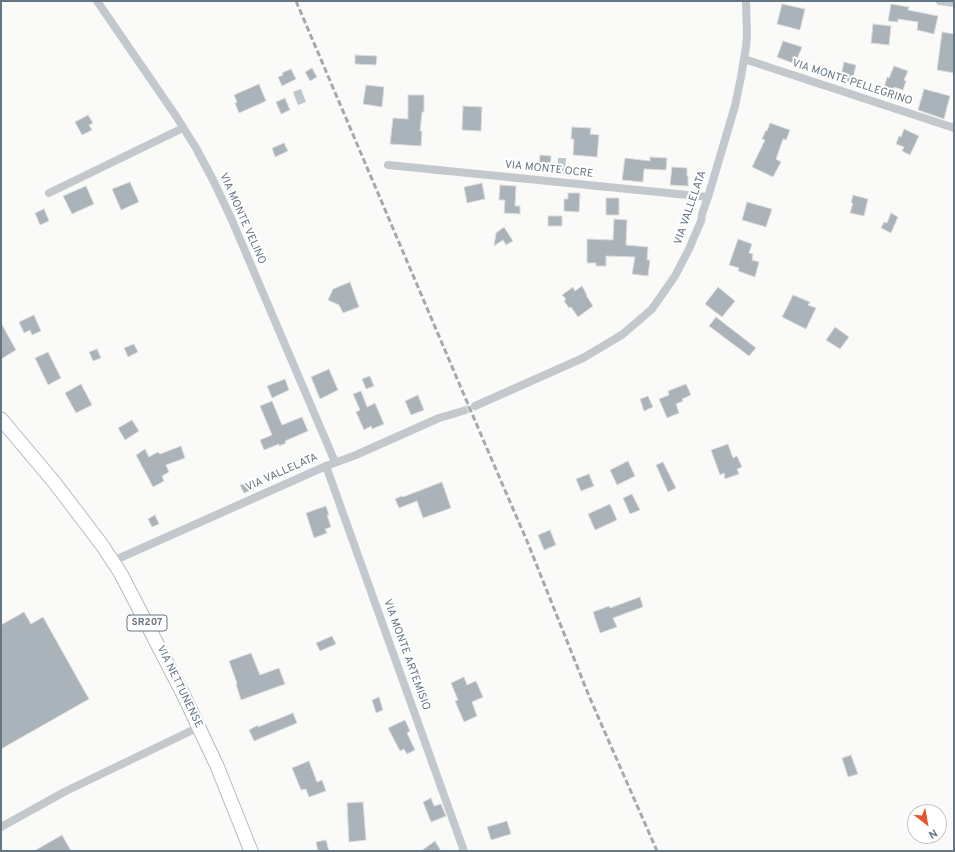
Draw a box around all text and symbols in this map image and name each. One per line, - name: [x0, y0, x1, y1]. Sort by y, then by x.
- street label: VIA MONTE PELLEGRINO: [790, 57, 914, 109]
- street label: VIA MONTE OCRE: [504, 159, 594, 181]
- street label: VIA VALLELATA: [672, 169, 710, 247]
- street label: VIA MONTE VELINO: [216, 171, 268, 267]
- street label: VIA VALLELATA: [244, 451, 320, 495]
- street label: VIA MONTE ARTEMISIO: [380, 598, 432, 712]
- road number: SR207: [127, 615, 167, 631]
- street label: VIA NETTUNENSE: [153, 644, 205, 730]
- north arrow: [907, 804, 947, 844]
- text: N: [926, 825, 940, 841]

